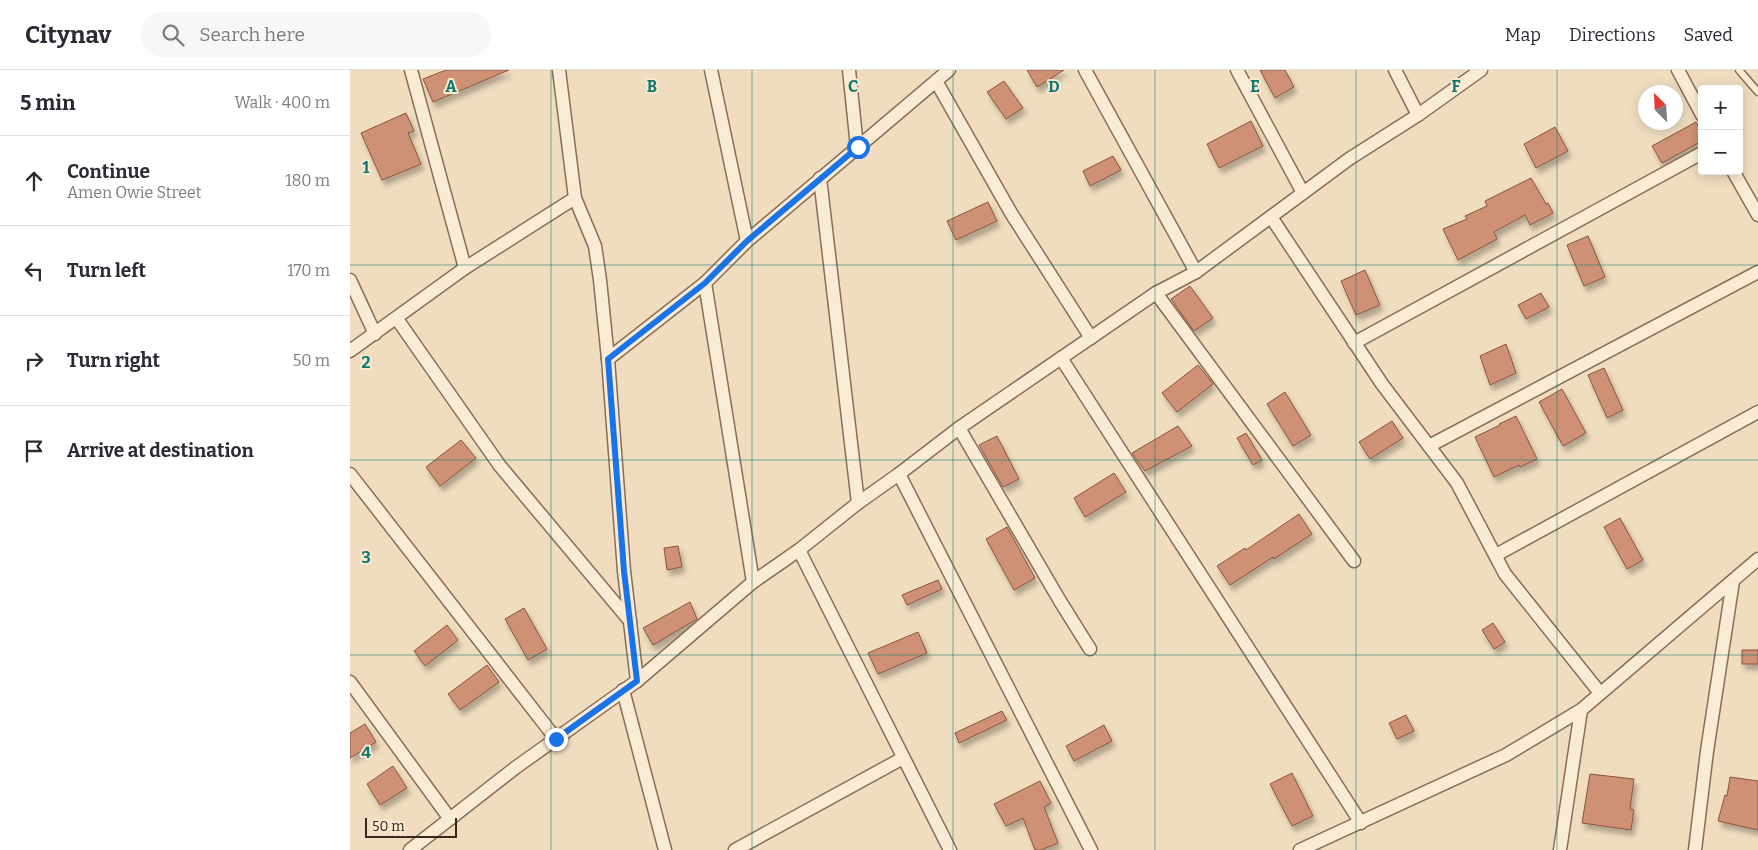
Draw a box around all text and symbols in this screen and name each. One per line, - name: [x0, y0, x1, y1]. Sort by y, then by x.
- search box: [141, 12, 491, 57]
- text: Citynav: [25, 21, 111, 49]
- icon: search: [159, 21, 187, 49]
- text: Search here: [199, 23, 305, 46]
- text: Map: [1505, 24, 1541, 46]
- text: Directions: [1569, 24, 1656, 46]
- text: Saved: [1684, 24, 1733, 46]
- text: A: [445, 77, 457, 96]
- text: B: [647, 77, 657, 96]
- text: C: [848, 77, 858, 96]
- text: D: [1048, 77, 1060, 96]
- text: E: [1250, 77, 1260, 96]
- text: F: [1452, 77, 1461, 96]
- north arrow: [1638, 85, 1683, 130]
- map controls: [1698, 85, 1743, 175]
- button: +: [1698, 85, 1743, 130]
- text: 5 min: [20, 90, 76, 116]
- text: Walk · 400 m: [234, 93, 330, 112]
- button: −: [1698, 130, 1743, 175]
- route start: [847, 136, 870, 159]
- text: 1: [363, 158, 370, 177]
- text: Continue: [67, 160, 150, 183]
- icon: ahead: [20, 167, 48, 195]
- text: 180 m: [285, 171, 330, 190]
- text: Amen Owie Street: [67, 183, 202, 202]
- icon: left: [20, 257, 48, 285]
- text: Turn left: [67, 259, 146, 282]
- text: 170 m: [287, 261, 330, 280]
- icon: right: [20, 347, 48, 375]
- text: Turn right: [67, 349, 160, 372]
- text: 50 m: [293, 351, 330, 370]
- text: 2: [361, 353, 371, 372]
- icon: arrive: [20, 437, 48, 465]
- text: Arrive at destination: [67, 439, 254, 462]
- text: 3: [361, 548, 371, 567]
- route end: [545, 728, 568, 751]
- text: 4: [361, 743, 371, 762]
- scale bar: [365, 815, 458, 838]
- text: 50 m: [372, 818, 405, 835]

